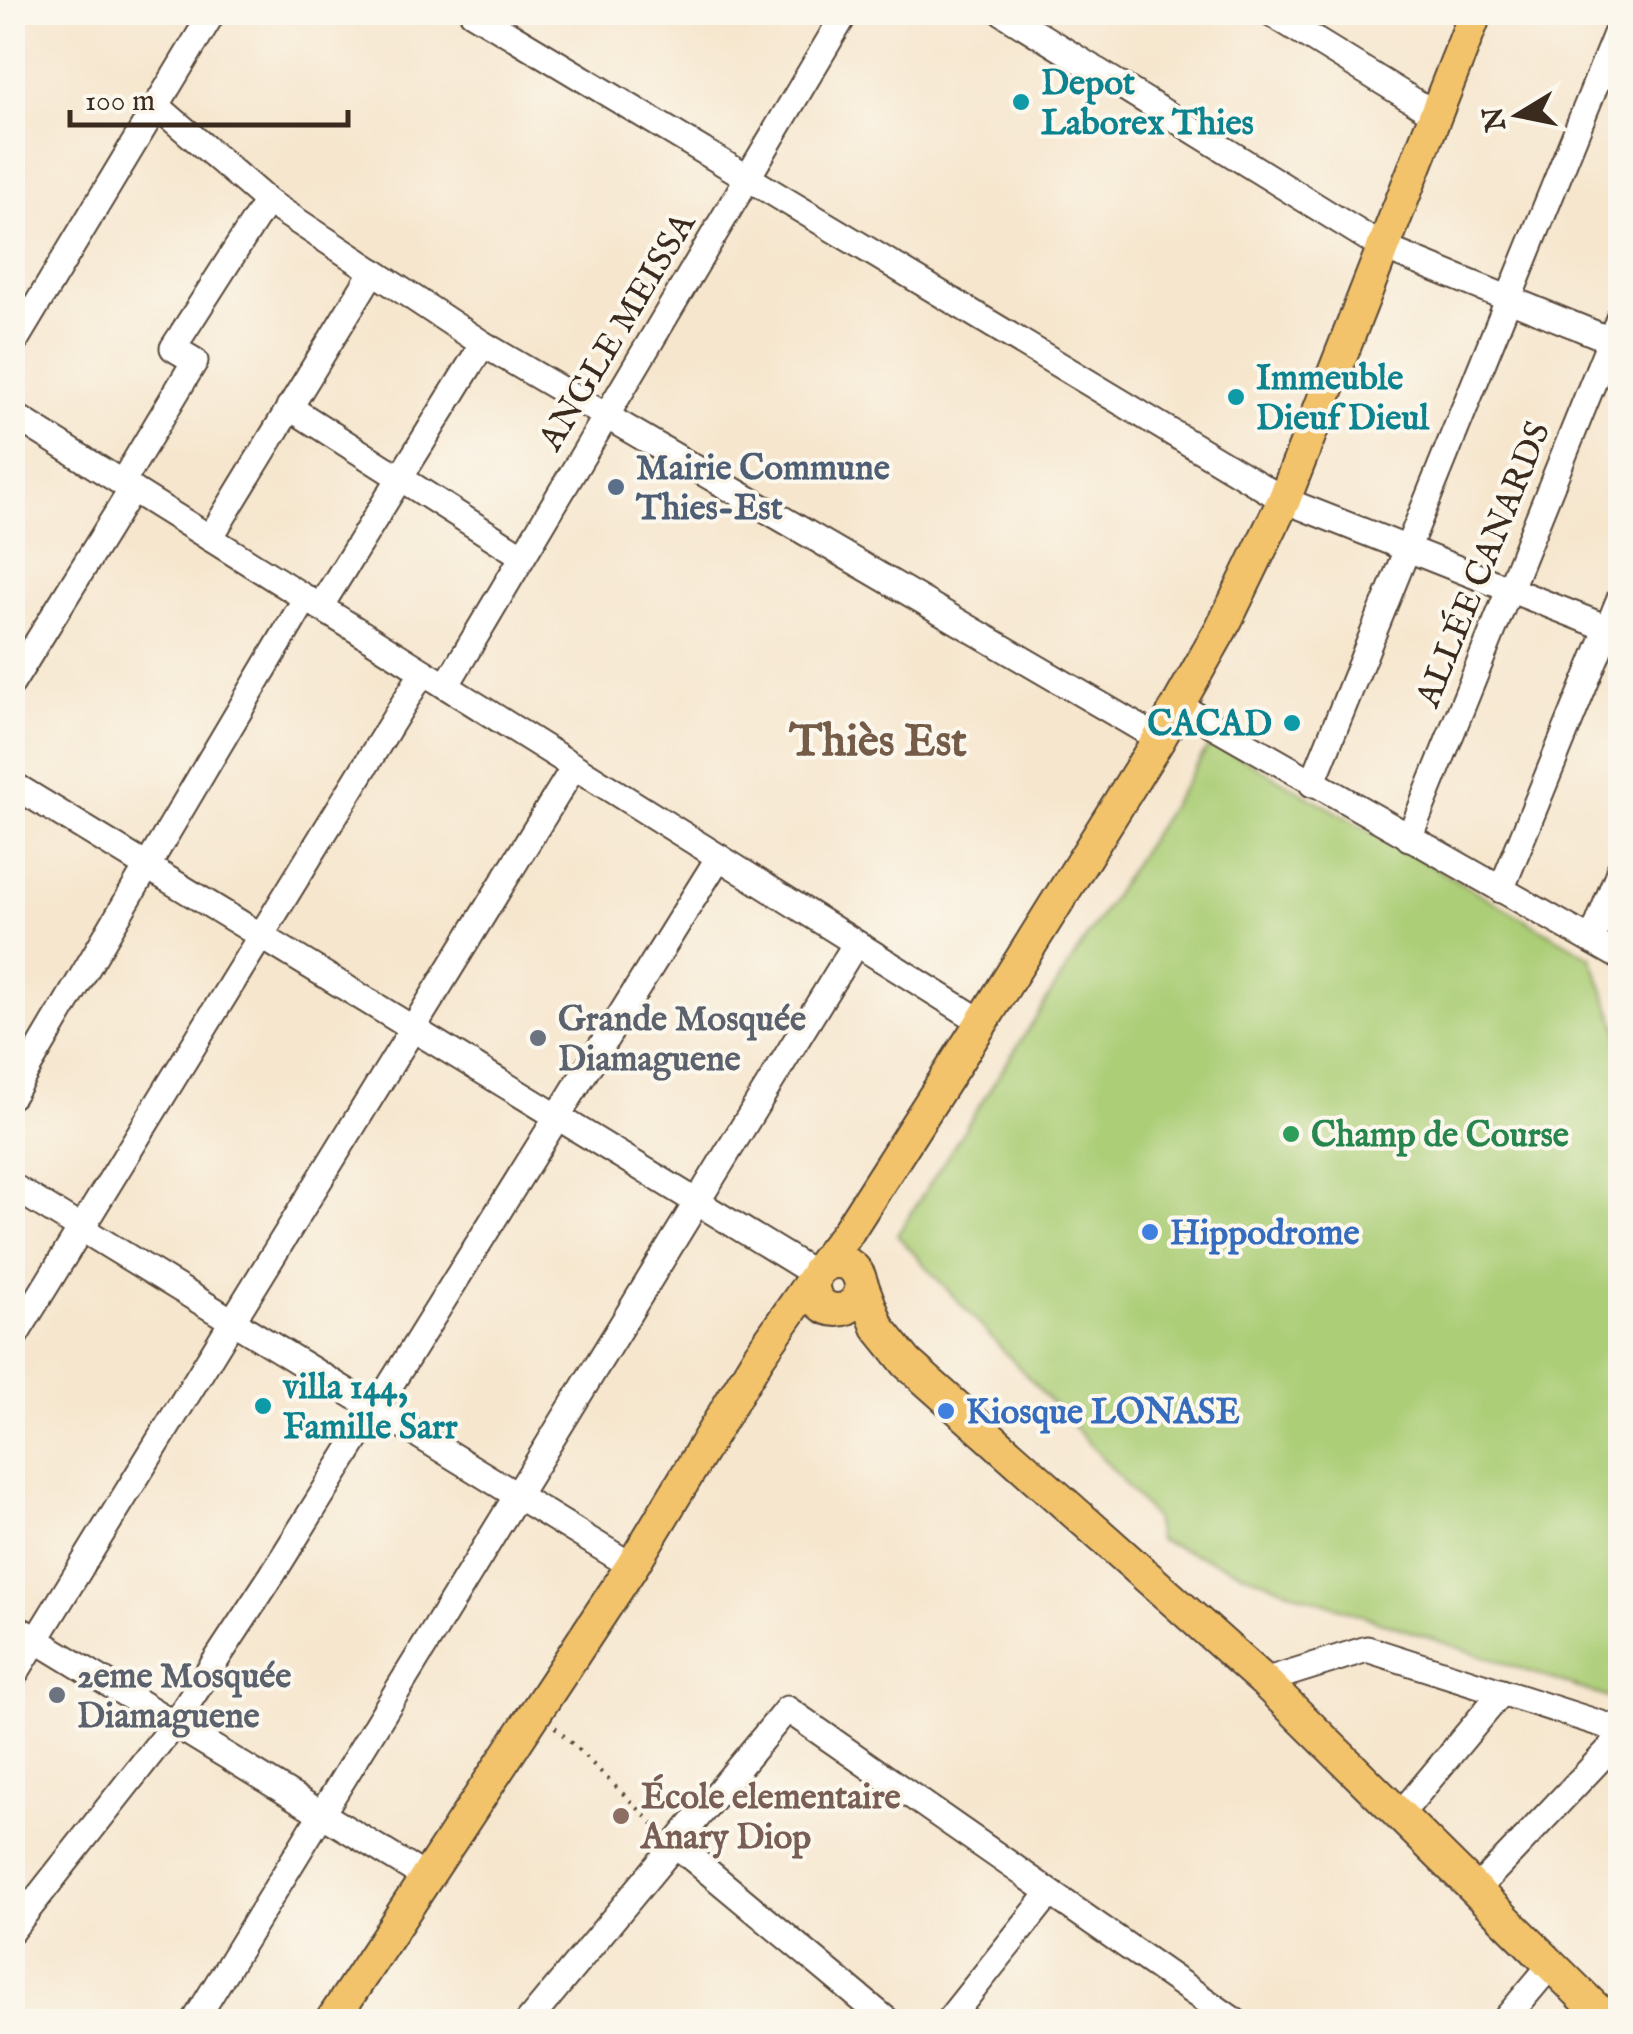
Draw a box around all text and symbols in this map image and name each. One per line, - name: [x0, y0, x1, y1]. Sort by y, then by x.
- place label: Depot Laborex Thies: [1041, 62, 1254, 147]
- scale bar: [70, 65, 348, 127]
- north arrow: [1468, 65, 1568, 165]
- text: 100 m: [85, 83, 155, 121]
- marker: Depot Laborex Thies: [1010, 91, 1032, 113]
- text: N: [1477, 104, 1515, 135]
- street label: ANGLE MEISSA: [529, 204, 708, 460]
- place label: Immeuble Dieuf Dieul: [1256, 357, 1430, 442]
- marker: Immeuble Dieuf Dieul: [1225, 386, 1247, 408]
- street label: ALLÉE CANARDS: [1404, 415, 1562, 715]
- place label: Mairie Commune Thies-Est: [635, 447, 890, 532]
- marker: Mairie Commune Thies-Est: [605, 476, 627, 498]
- place label: CACAD: [1147, 703, 1272, 748]
- marker: CACAD: [1281, 712, 1303, 734]
- district label: Thiès Est: [788, 714, 967, 771]
- place label: Grande Mosquée Diamaguene: [558, 998, 806, 1083]
- marker: Grande Mosquée Diamaguene: [527, 1027, 549, 1049]
- place label: Champ de Course: [1311, 1114, 1569, 1159]
- marker: Champ de Course: [1280, 1123, 1302, 1145]
- place label: Hippodrome: [1170, 1212, 1360, 1257]
- marker: Hippodrome: [1139, 1221, 1161, 1243]
- place label: villa 144, Famille Sarr: [282, 1366, 458, 1451]
- place label: Kiosque LONASE: [966, 1391, 1240, 1436]
- marker: villa 144, Famille Sarr: [252, 1395, 274, 1417]
- marker: Kiosque LONASE: [935, 1400, 957, 1422]
- place label: 2eme Mosquée Diamaguene: [77, 1655, 291, 1740]
- marker: 2eme Mosquée Diamaguene: [46, 1684, 68, 1706]
- place label: École elementaire Anary Diop: [639, 1773, 901, 1861]
- marker: École elementaire Anary Diop: [610, 1805, 632, 1827]

